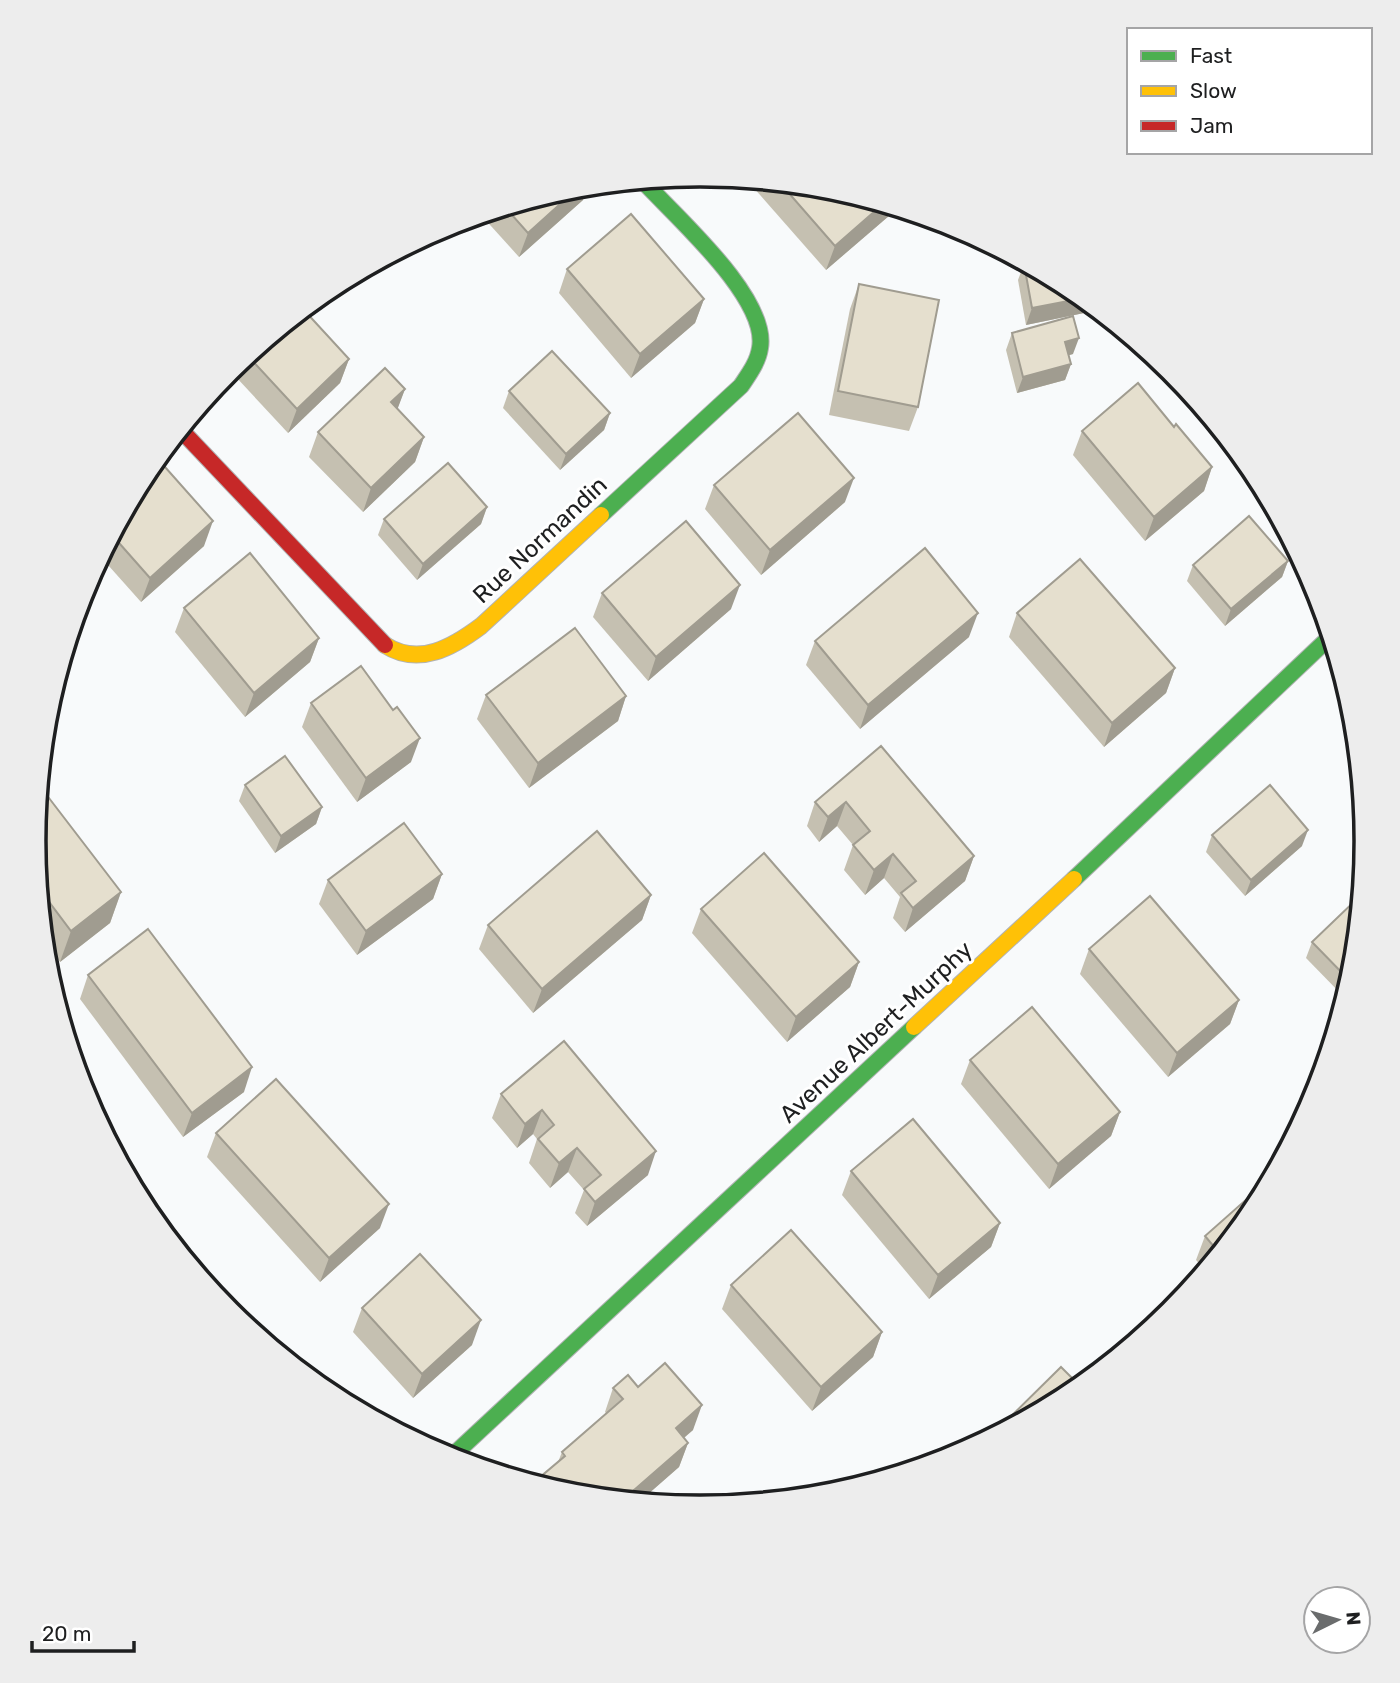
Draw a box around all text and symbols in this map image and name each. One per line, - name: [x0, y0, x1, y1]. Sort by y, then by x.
- legend: [1127, 28, 1372, 154]
- text: Fast: [1190, 43, 1232, 68]
- text: Slow: [1190, 78, 1237, 103]
- text: Jam: [1190, 113, 1234, 138]
- street label: Rue Normandin: [467, 471, 613, 609]
- street label: Avenue Albert-Murphy: [774, 935, 978, 1129]
- north arrow: [1302, 1585, 1372, 1655]
- scale bar: [32, 1610, 133, 1654]
- text: N: [1341, 1611, 1365, 1626]
- text: 20 m: [42, 1621, 91, 1646]

